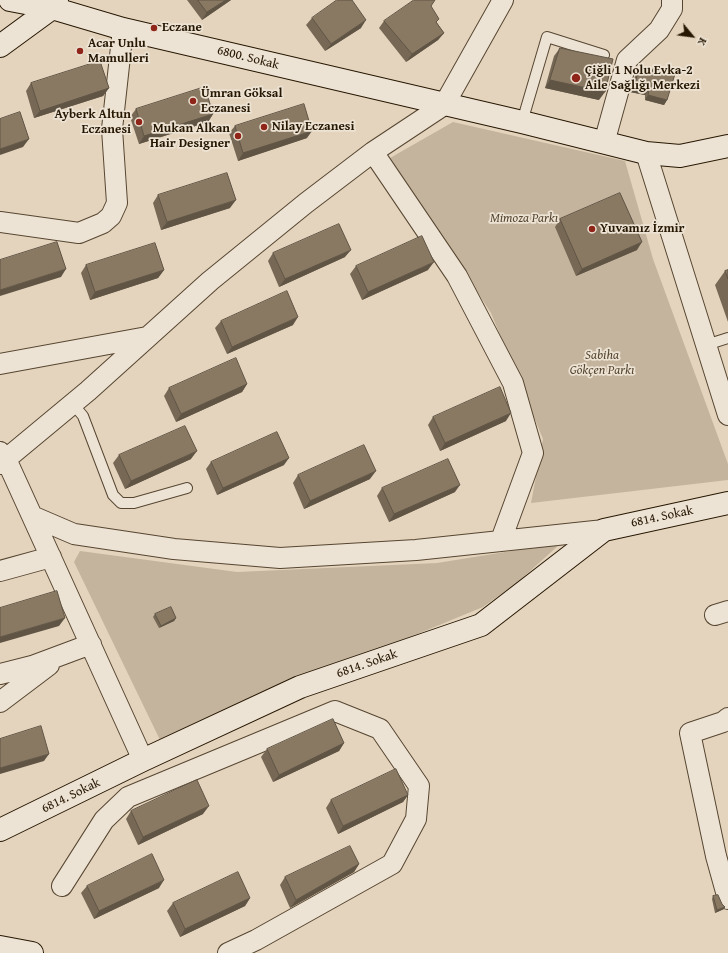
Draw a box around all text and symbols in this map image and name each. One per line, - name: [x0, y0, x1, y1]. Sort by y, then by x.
- north arrow: [672, 16, 712, 56]
- place label: Eczane: [162, 20, 202, 36]
- marker: Eczane: [149, 23, 159, 33]
- text: K: [694, 35, 711, 49]
- place label: Acar Unlu Mamulleri: [88, 36, 149, 67]
- street label: 6800. Sokak: [215, 43, 281, 73]
- marker: Acar Unlu Mamulleri: [75, 46, 85, 56]
- place label: Çiğli 1 Nolu Evka-2 Aile Sağlığı Merkezi: [585, 63, 700, 94]
- marker: Çiğli 1 Nolu Evka-2 Aile Sağlığı Merkezi: [570, 72, 582, 84]
- place label: Ümran Göksal Eczanesi: [201, 86, 282, 117]
- marker: Ümran Göksal Eczanesi: [188, 96, 198, 106]
- place label: Ayberk Altun Eczanesi: [55, 107, 131, 138]
- marker: Ayberk Altun Eczanesi: [134, 117, 144, 127]
- place label: Nilay Eczanesi: [272, 119, 354, 135]
- place label: Mukan Alkan Hair Designer: [150, 121, 230, 152]
- marker: Nilay Eczanesi: [259, 122, 269, 132]
- marker: Mukan Alkan Hair Designer: [233, 131, 243, 141]
- park label: Mimoza Parkı: [490, 211, 558, 227]
- place label: Yuvamız İzmir: [600, 221, 685, 237]
- marker: Yuvamız İzmir: [587, 224, 597, 234]
- park label: Sabiha Gökçen Parkı: [570, 348, 634, 379]
- street label: 6814. Sokak: [629, 503, 695, 531]
- street label: 6814. Sokak: [334, 646, 400, 682]
- street label: 6814. Sokak: [39, 775, 103, 817]

